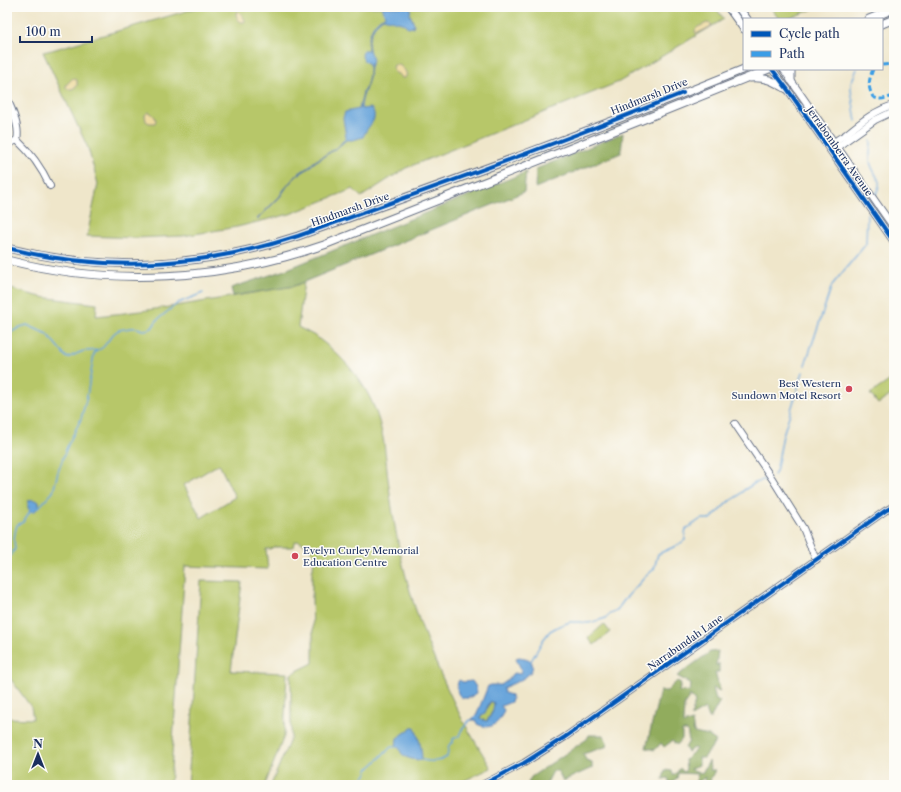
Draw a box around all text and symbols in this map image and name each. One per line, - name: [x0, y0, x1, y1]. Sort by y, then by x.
- scale bar: [20, 18, 92, 44]
- legend: [743, 18, 883, 70]
- text: 100 m: [26, 24, 61, 39]
- text: Cycle path: [779, 26, 840, 41]
- text: Path: [779, 46, 805, 61]
- street label: Hindmarsh Drive: [609, 75, 690, 118]
- street label: Jerrabomberra Avenue: [802, 102, 876, 199]
- street label: Hindmarsh Drive: [309, 189, 391, 230]
- place label: Best Western Sundown Motel Resort: [732, 377, 842, 402]
- marker: Best Western Sundown Motel Resort: [844, 384, 854, 394]
- place label: Evelyn Curley Memorial Education Centre: [303, 544, 419, 569]
- marker: Evelyn Curley Memorial Education Centre: [290, 551, 300, 561]
- street label: Narrabundah Lane: [645, 611, 726, 673]
- north arrow: [18, 734, 58, 774]
- text: N: [33, 737, 43, 751]

